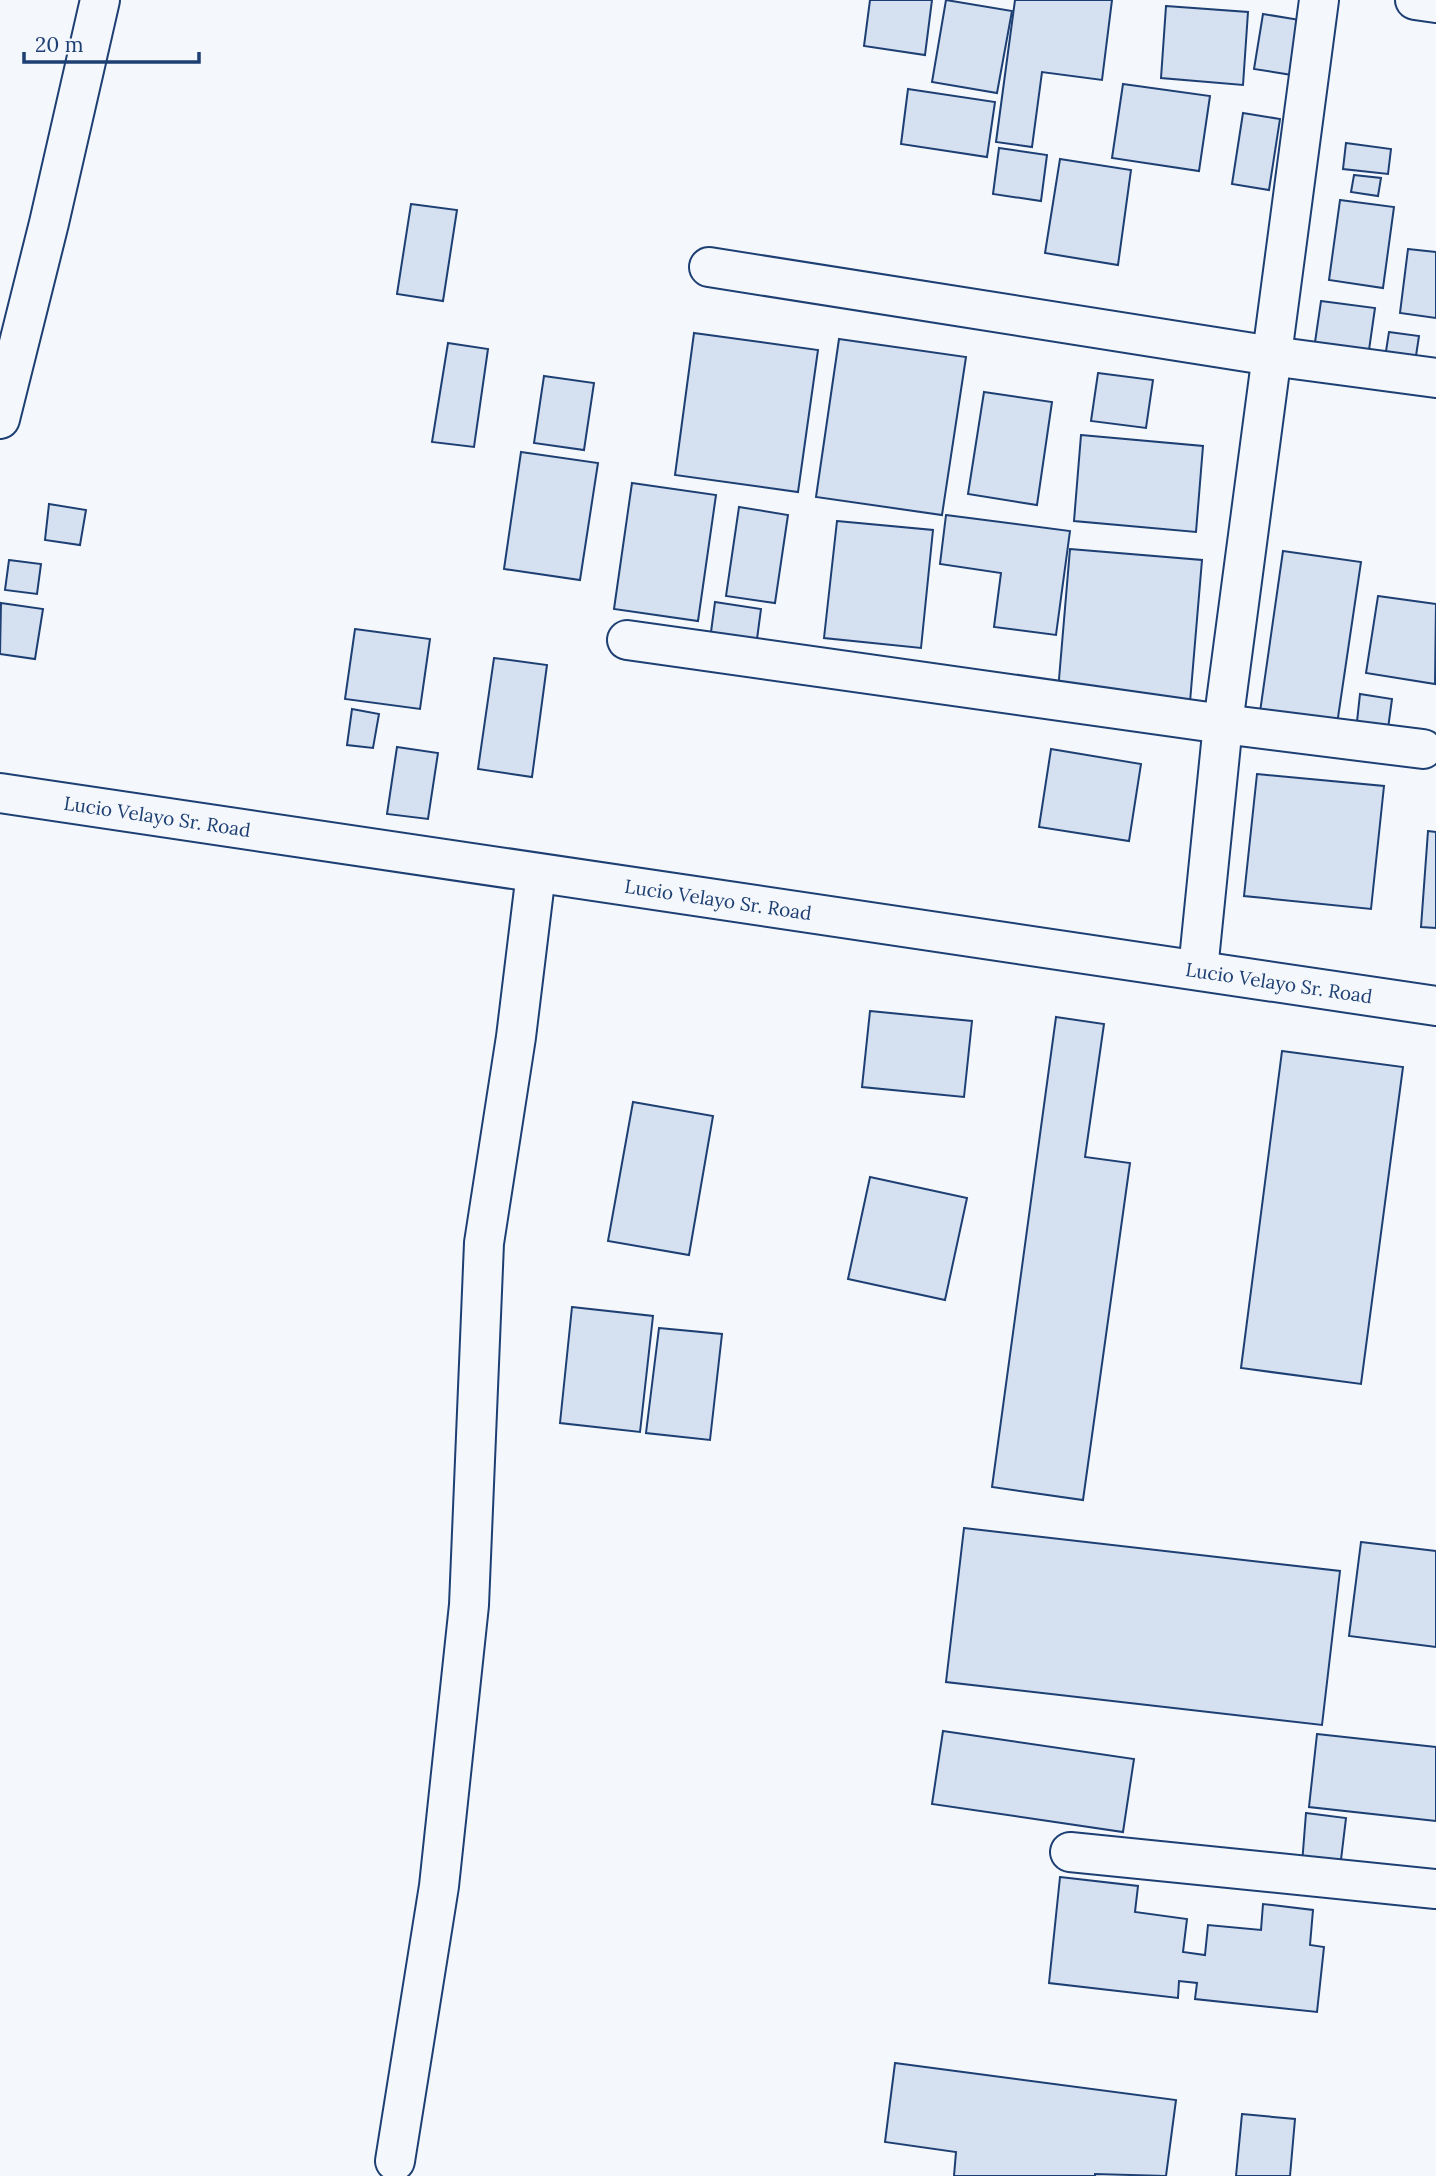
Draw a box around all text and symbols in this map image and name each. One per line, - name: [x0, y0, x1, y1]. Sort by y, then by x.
- scale bar: [24, 21, 200, 65]
- text: 20 m: [35, 31, 84, 58]
- street label: Lucio Velayo Sr. Road: [62, 791, 252, 842]
- street label: Lucio Velayo Sr. Road: [623, 874, 813, 925]
- street label: Lucio Velayo Sr. Road: [1184, 957, 1374, 1008]

